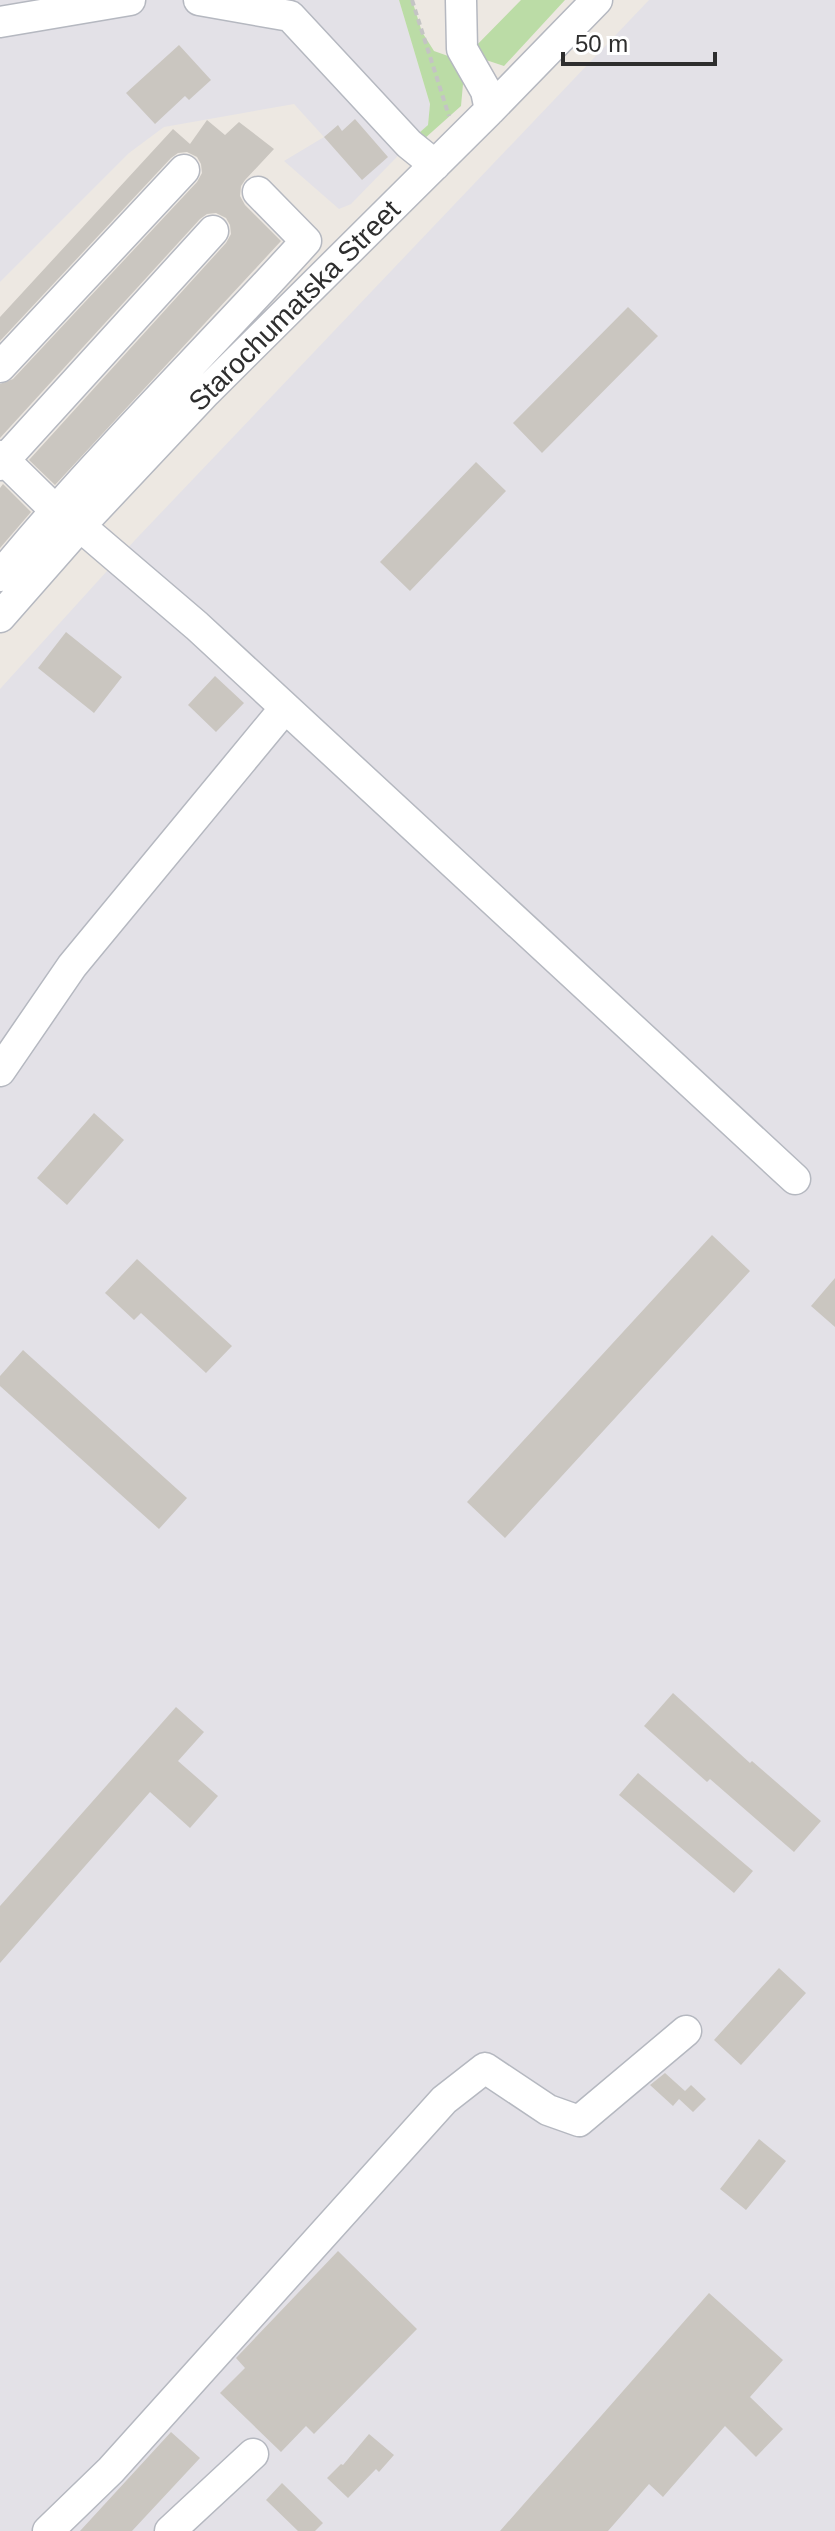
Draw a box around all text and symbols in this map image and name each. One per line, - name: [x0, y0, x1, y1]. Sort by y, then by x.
- scale bar: [563, 16, 715, 66]
- text: 50 m: [575, 30, 628, 57]
- street label: Starochumatska Street: [183, 194, 406, 417]

